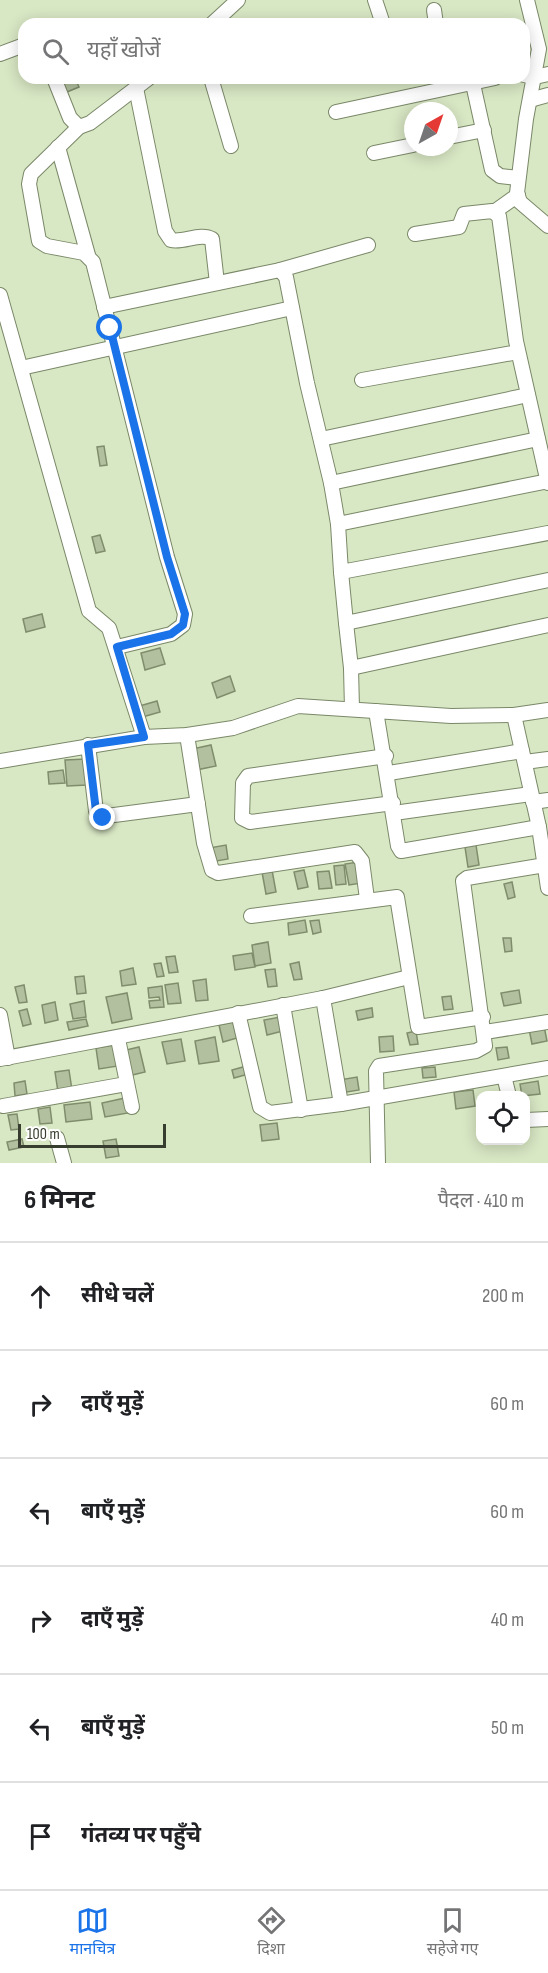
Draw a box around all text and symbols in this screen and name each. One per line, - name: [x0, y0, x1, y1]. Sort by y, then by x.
- search box: [18, 18, 530, 84]
- icon: search: [39, 35, 72, 68]
- text: यहाँ खोजें: [87, 37, 161, 64]
- north arrow: [404, 102, 458, 156]
- route start: [96, 314, 122, 340]
- route end: [89, 804, 115, 830]
- map controls: [476, 1091, 530, 1145]
- button: locate: [476, 1091, 530, 1145]
- scale bar: [18, 1121, 166, 1148]
- text: 100 m: [27, 1125, 60, 1144]
- text: 6 मिनट: [24, 1185, 95, 1216]
- text: पैदल · 410 m: [438, 1189, 524, 1213]
- icon: ahead: [24, 1280, 57, 1313]
- text: सीधे चलें: [81, 1282, 154, 1309]
- text: 200 m: [482, 1284, 524, 1308]
- icon: right: [24, 1388, 57, 1421]
- text: दाएँ मुड़ें: [81, 1390, 144, 1417]
- text: 60 m: [490, 1392, 524, 1416]
- icon: left: [24, 1496, 57, 1529]
- text: बाएँ मुड़ें: [81, 1498, 145, 1525]
- text: 60 m: [490, 1500, 524, 1524]
- icon: right: [24, 1604, 57, 1637]
- text: दाएँ मुड़ें: [81, 1606, 144, 1633]
- text: 40 m: [491, 1608, 524, 1632]
- icon: left: [24, 1712, 57, 1745]
- text: बाएँ मुड़ें: [81, 1714, 145, 1741]
- text: 50 m: [491, 1716, 524, 1740]
- icon: arrive: [24, 1820, 57, 1853]
- text: गंतव्य पर पहुँचे: [81, 1822, 201, 1849]
- tab: मानचित्र: [70, 1904, 115, 1961]
- tab: दिशा: [255, 1904, 288, 1961]
- tab: सहेजे गए: [427, 1904, 478, 1961]

